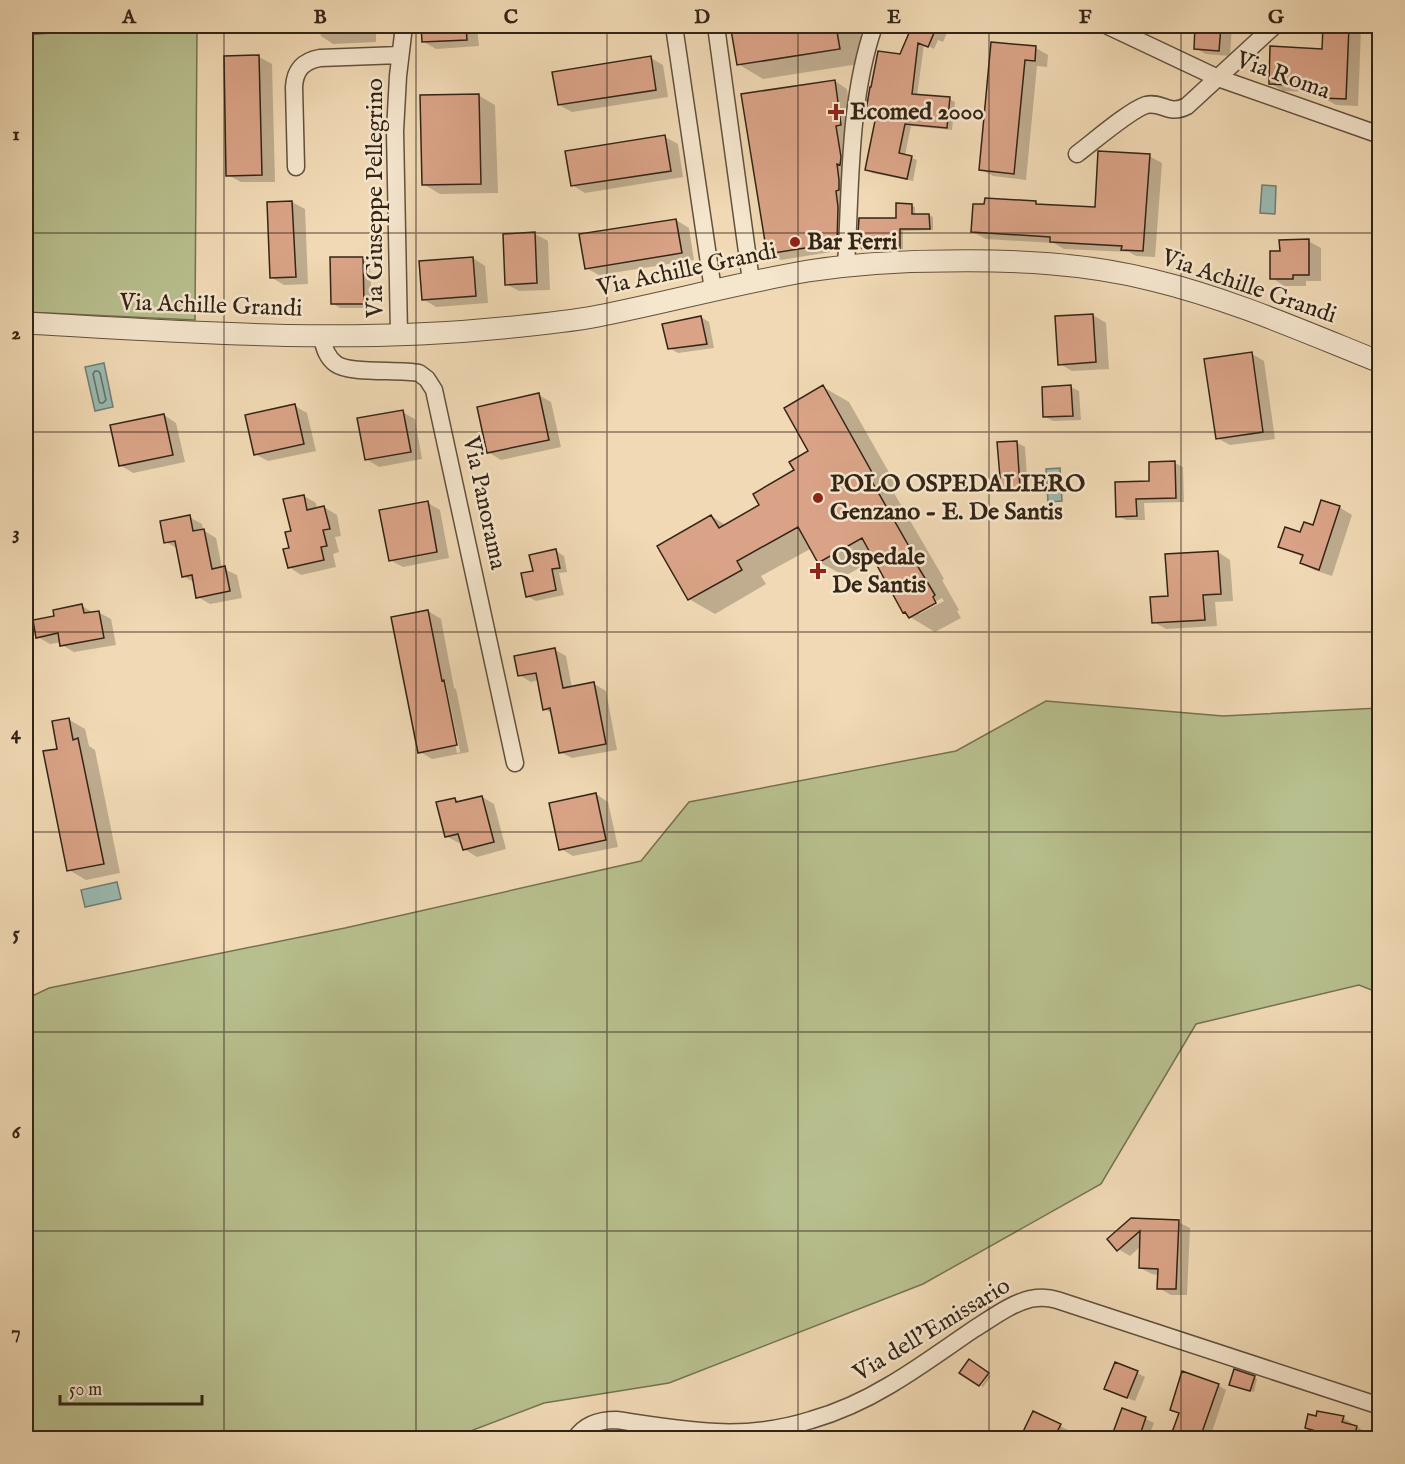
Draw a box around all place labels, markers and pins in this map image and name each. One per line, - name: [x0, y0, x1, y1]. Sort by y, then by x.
- place label: Ecomed 2000: [850, 97, 984, 128]
- marker: Ecomed 2000: [827, 103, 845, 121]
- place label: Bar Ferri: [807, 227, 898, 258]
- marker: Bar Ferri: [788, 235, 802, 249]
- place label: POLO OSPEDALIERO Genzano - E. De Santis: [830, 469, 1085, 528]
- marker: POLO OSPEDALIERO Genzano - E. De Santis: [811, 491, 825, 505]
- place label: Ospedale De Santis: [832, 542, 927, 601]
- marker: Ospedale De Santis: [809, 562, 827, 580]

